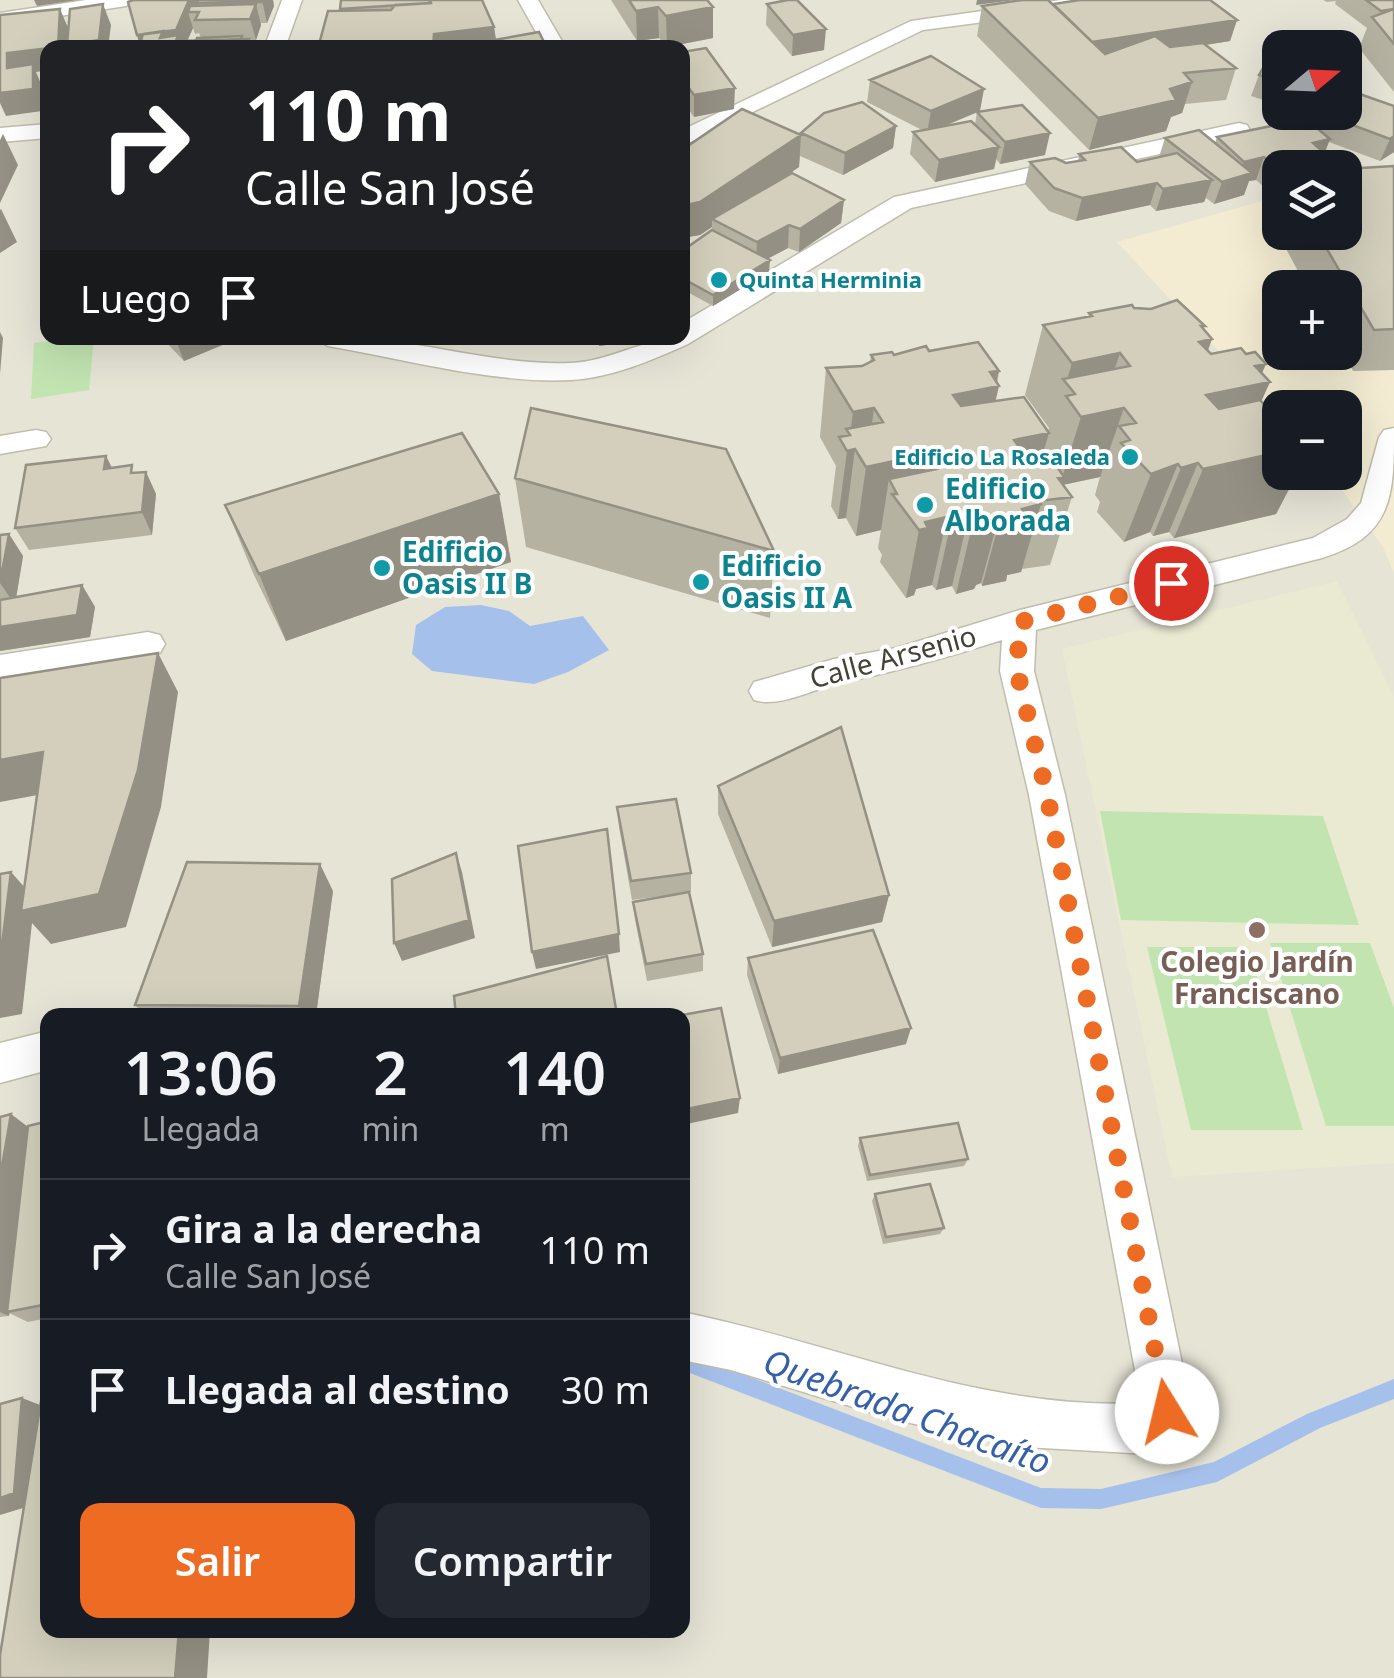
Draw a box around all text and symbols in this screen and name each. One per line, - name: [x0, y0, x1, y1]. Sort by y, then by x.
- north arrow: [1262, 30, 1362, 130]
- map controls: [1262, 30, 1362, 490]
- text: 110 m: [245, 66, 452, 162]
- icon: right: [80, 80, 210, 210]
- button: layers: [1262, 150, 1362, 250]
- text: Calle San José: [245, 157, 535, 218]
- place label: Quinta Herminia: [739, 264, 922, 294]
- marker: Quinta Herminia: [708, 269, 730, 291]
- icon: arrive: [211, 270, 266, 325]
- button: +: [1262, 270, 1362, 370]
- text: Luego: [80, 272, 191, 324]
- button: −: [1262, 390, 1362, 490]
- place label: Edificio La Rosaleda: [894, 441, 1110, 471]
- marker: Edificio La Rosaleda: [1119, 446, 1141, 468]
- place label: Edificio Alborada: [945, 469, 1071, 539]
- marker: Edificio Alborada: [914, 494, 936, 516]
- place label: Edificio Oasis II B: [402, 532, 532, 602]
- pin: [1129, 541, 1214, 626]
- place label: Edificio Oasis II A: [721, 546, 853, 616]
- icon: arrive: [1144, 556, 1199, 611]
- marker: Edificio Oasis II B: [371, 557, 393, 579]
- marker: Edificio Oasis II A: [690, 571, 712, 593]
- street label: Calle Arsenio: [805, 616, 980, 697]
- marker: Colegio Jardín Franciscano: [1246, 919, 1268, 941]
- place label: Colegio Jardín Franciscano: [1160, 942, 1354, 1012]
- text: 13:06: [124, 1031, 278, 1113]
- text: 2: [373, 1031, 408, 1113]
- text: 140: [503, 1031, 606, 1113]
- text: Llegada: [142, 1107, 260, 1150]
- text: min: [361, 1107, 419, 1150]
- text: m: [540, 1107, 570, 1150]
- text: Gira a la derecha: [165, 1202, 482, 1254]
- icon: right: [80, 1222, 135, 1277]
- text: 110 m: [539, 1223, 650, 1275]
- text: Calle San José: [165, 1254, 371, 1297]
- water label: Quebrada Chacaíto: [757, 1337, 1058, 1484]
- position arrow: [1115, 1360, 1219, 1464]
- icon: arrive: [80, 1362, 135, 1417]
- text: Llegada al destino: [165, 1363, 510, 1415]
- text: 30 m: [561, 1363, 650, 1415]
- button: Salir: [80, 1503, 355, 1618]
- button: Compartir: [375, 1503, 650, 1618]

